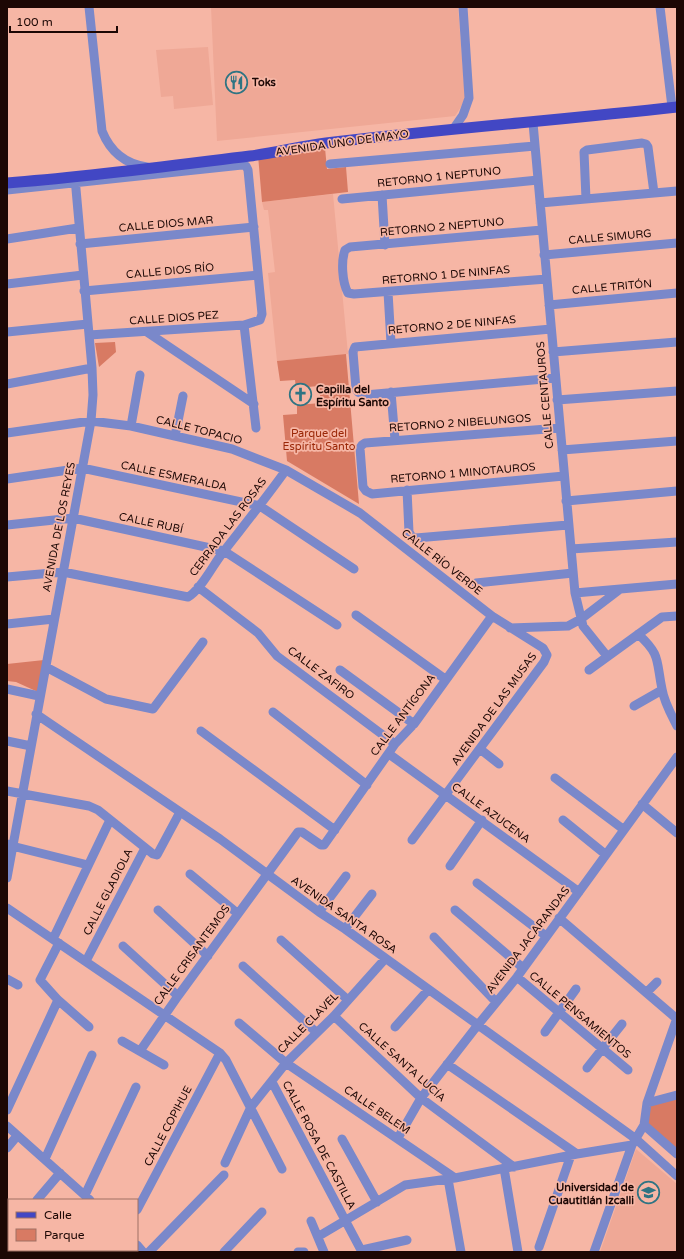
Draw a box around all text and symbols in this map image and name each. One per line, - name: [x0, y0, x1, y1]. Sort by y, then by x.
- scale bar: [10, 8, 117, 34]
- text: 100 m: [16, 15, 53, 29]
- restaurant icon: Toks: [223, 69, 249, 95]
- place label: Toks: [251, 76, 277, 89]
- street label: AVENIDA UNO DE MAYO: [275, 127, 410, 159]
- street label: RETORNO 1 NEPTUNO: [376, 164, 502, 190]
- street label: CALLE DIOS MAR: [118, 213, 214, 235]
- street label: RETORNO 2 NEPTUNO: [379, 215, 505, 239]
- street label: CALLE SIMURG: [568, 227, 652, 247]
- street label: CALLE DIOS RÍO: [125, 260, 215, 281]
- street label: RETORNO 1 DE NINFAS: [381, 263, 511, 287]
- street label: CALLE TRITÓN: [571, 276, 653, 297]
- street label: CALLE DIOS PEZ: [129, 308, 219, 328]
- street label: RETORNO 2 DE NINFAS: [387, 313, 517, 337]
- street label: CALLE CENTAUROS: [534, 341, 556, 449]
- church icon: Capilla del Espíritu Santo: [288, 382, 314, 408]
- place label: Capilla del Espíritu Santo: [316, 383, 389, 410]
- street label: RETORNO 2 NIBELUNGOS: [389, 412, 532, 434]
- street label: CALLE TOPACIO: [155, 413, 244, 447]
- park label: Parque del Espíritu Santo: [283, 427, 356, 453]
- street label: CALLE ESMERALDA: [120, 458, 228, 494]
- street label: RETORNO 1 MINOTAUROS: [390, 460, 536, 486]
- street label: AVENIDA DE LOS REYES: [40, 461, 78, 593]
- street label: CERRADA LAS ROSAS: [187, 475, 269, 579]
- street label: CALLE RUBÍ: [118, 509, 185, 536]
- street label: CALLE RÍO VERDE: [399, 526, 486, 598]
- street label: CALLE ZAFIRO: [285, 644, 357, 702]
- street label: AVENIDA DE LAS MUSAS: [449, 650, 539, 768]
- street label: CALLE ANTÍGONA: [367, 671, 438, 759]
- street label: CALLE AZUCENA: [449, 780, 533, 846]
- street label: CALLE GLADIOLA: [80, 846, 136, 938]
- street label: AVENIDA SANTA ROSA: [289, 873, 399, 957]
- street label: AVENIDA JACARANDAS: [484, 884, 573, 996]
- street label: CALLE CRISANTEMOS: [151, 902, 233, 1008]
- street label: CALLE PENSAMIENTOS: [527, 969, 634, 1061]
- street label: CALLE CLAVEL: [275, 989, 342, 1056]
- street label: CALLE SANTA LUCÍA: [356, 1019, 449, 1105]
- street label: CALLE ROSA DE CASTILLA: [279, 1078, 359, 1212]
- street label: CALLE BELEM: [341, 1083, 413, 1137]
- street label: CALLE COPIHUE: [141, 1084, 195, 1168]
- school or university icon: Universidad de Cuautitlán Izcalli: [636, 1180, 662, 1206]
- place label: Universidad de Cuautitlán Izcalli: [548, 1181, 635, 1207]
- legend: [8, 1199, 138, 1251]
- text: Calle: [44, 1208, 72, 1222]
- text: Parque: [44, 1228, 85, 1242]

